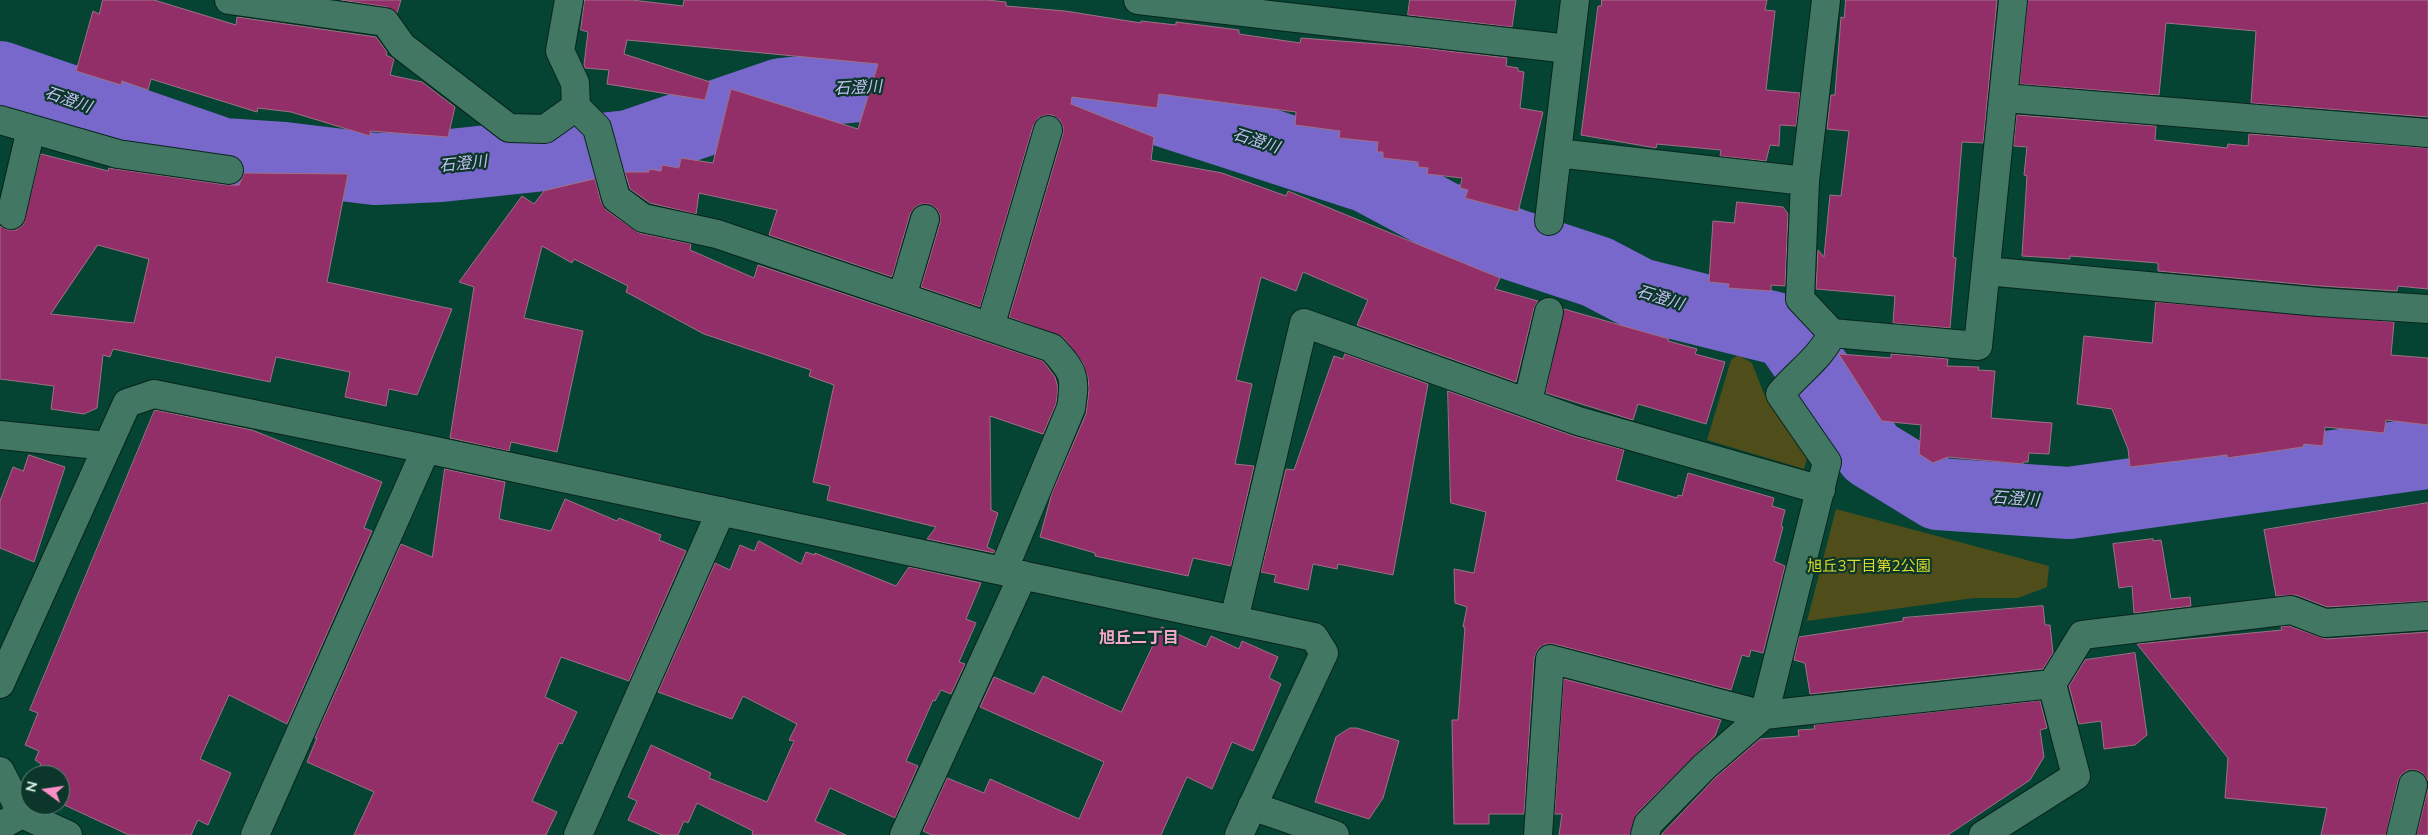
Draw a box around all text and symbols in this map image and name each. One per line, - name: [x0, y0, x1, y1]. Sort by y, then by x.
- water label: 石澄川: [834, 77, 882, 99]
- water label: 石澄川: [42, 83, 94, 117]
- water label: 石澄川: [1230, 124, 1282, 158]
- water label: 石澄川: [438, 152, 488, 176]
- water label: 石澄川: [1634, 282, 1686, 314]
- water label: 石澄川: [1990, 488, 2040, 510]
- park label: 旭丘3丁目第2公園: [1808, 557, 1930, 575]
- district label: 旭丘二丁目: [1099, 628, 1179, 648]
- north arrow: [20, 765, 70, 815]
- text: N: [21, 779, 41, 794]

